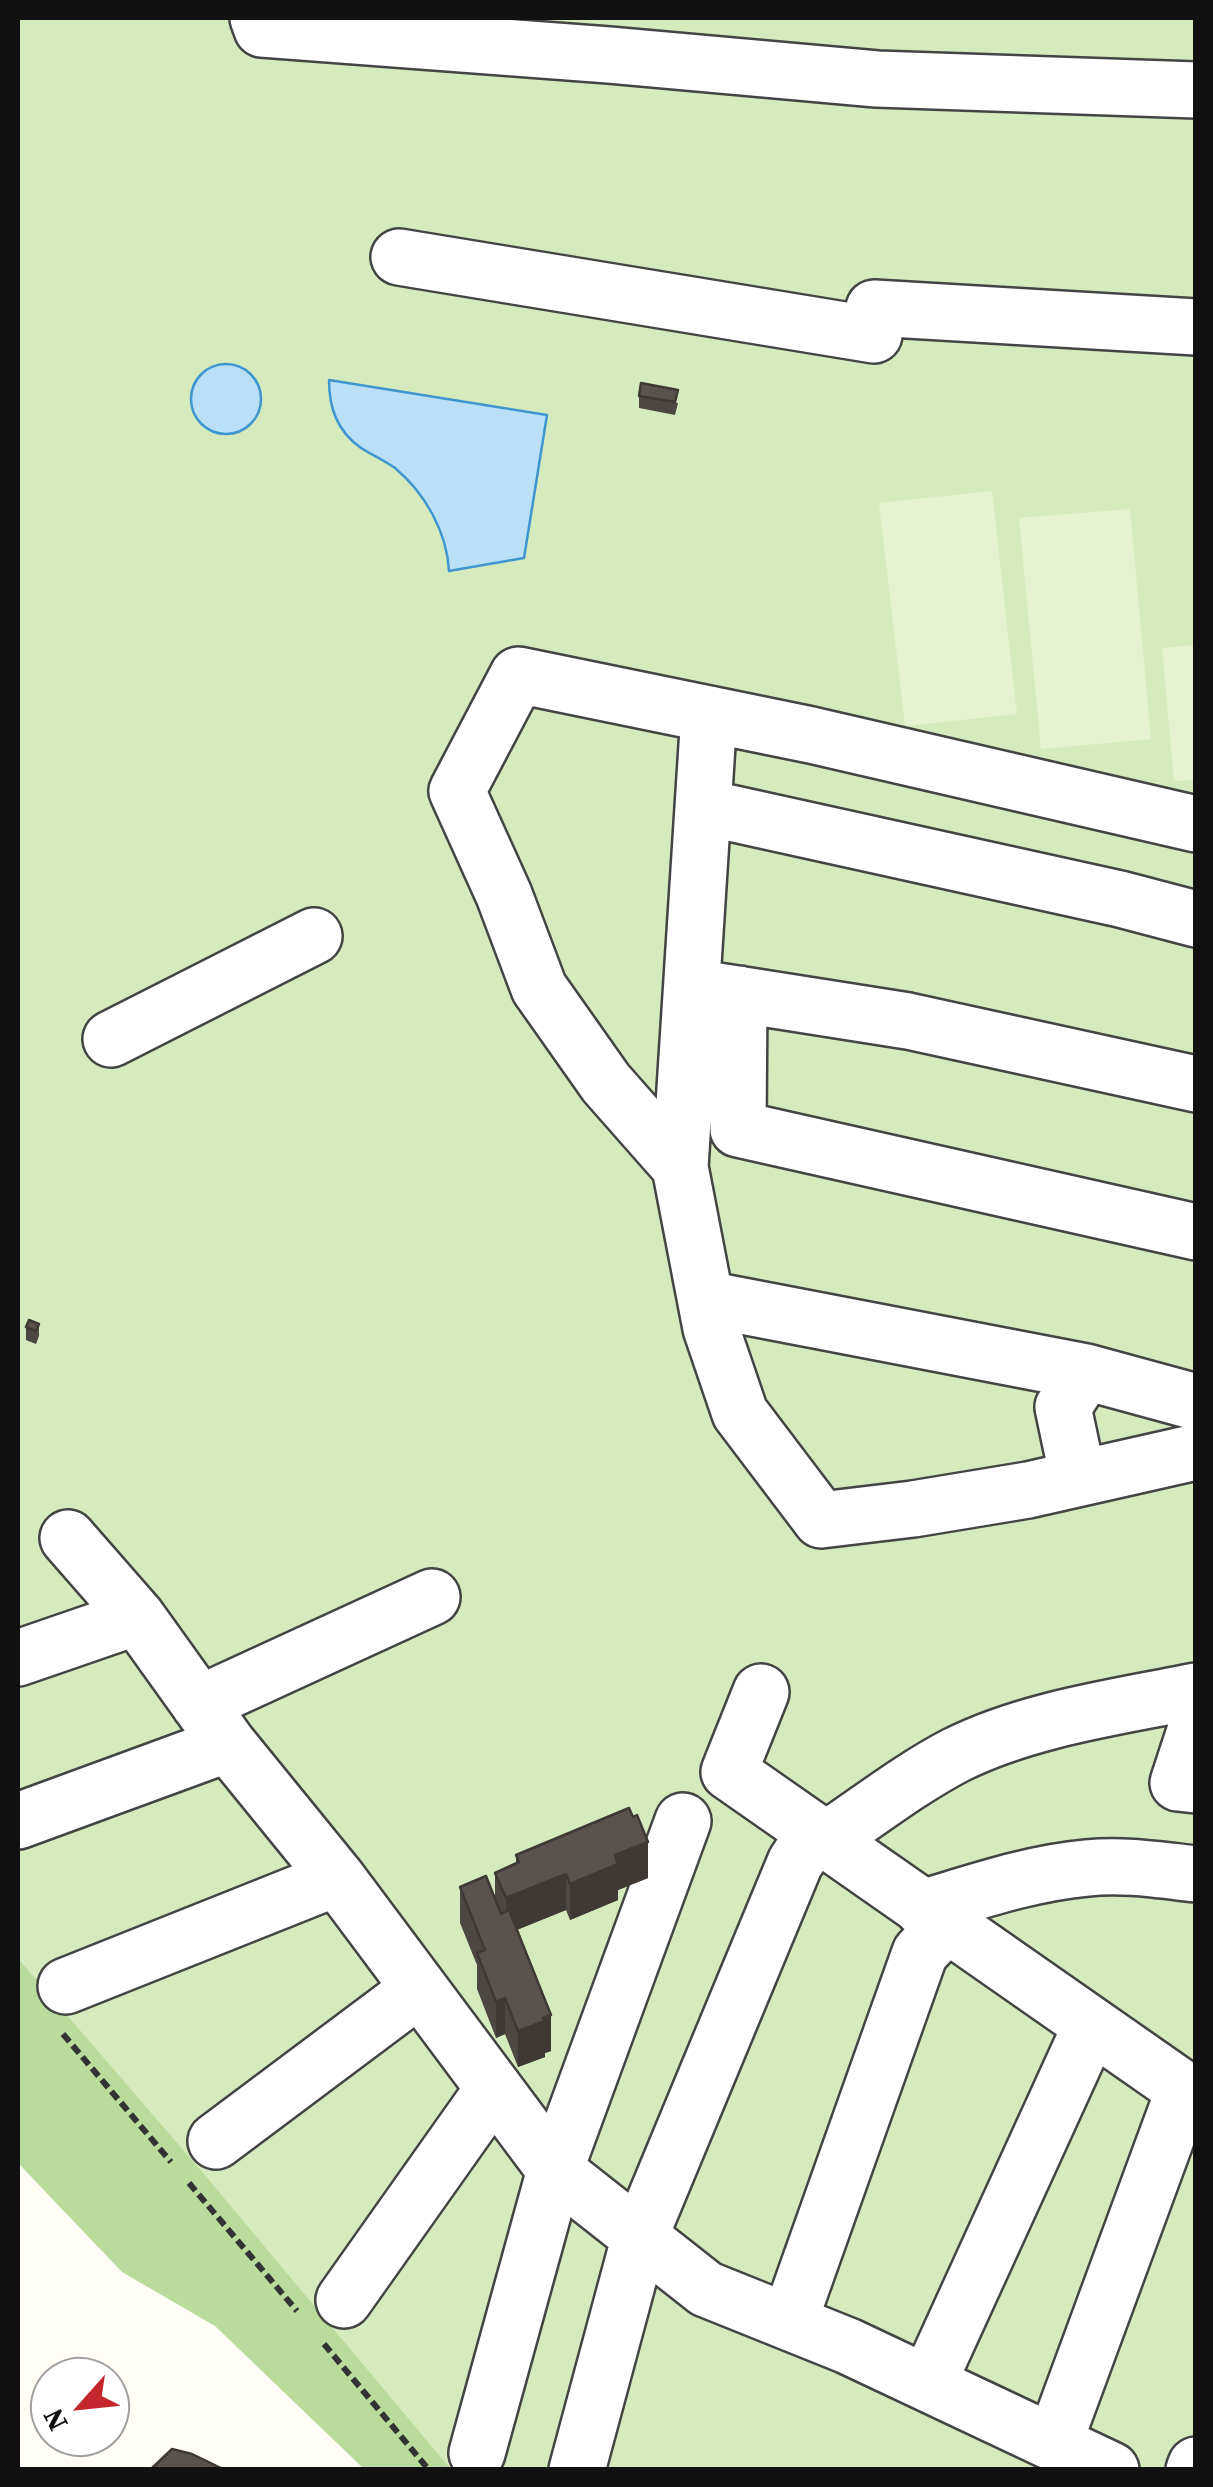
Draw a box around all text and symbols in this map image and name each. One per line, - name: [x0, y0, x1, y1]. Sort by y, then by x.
- north arrow: [30, 2357, 130, 2457]
- text: N: [33, 2402, 77, 2437]

